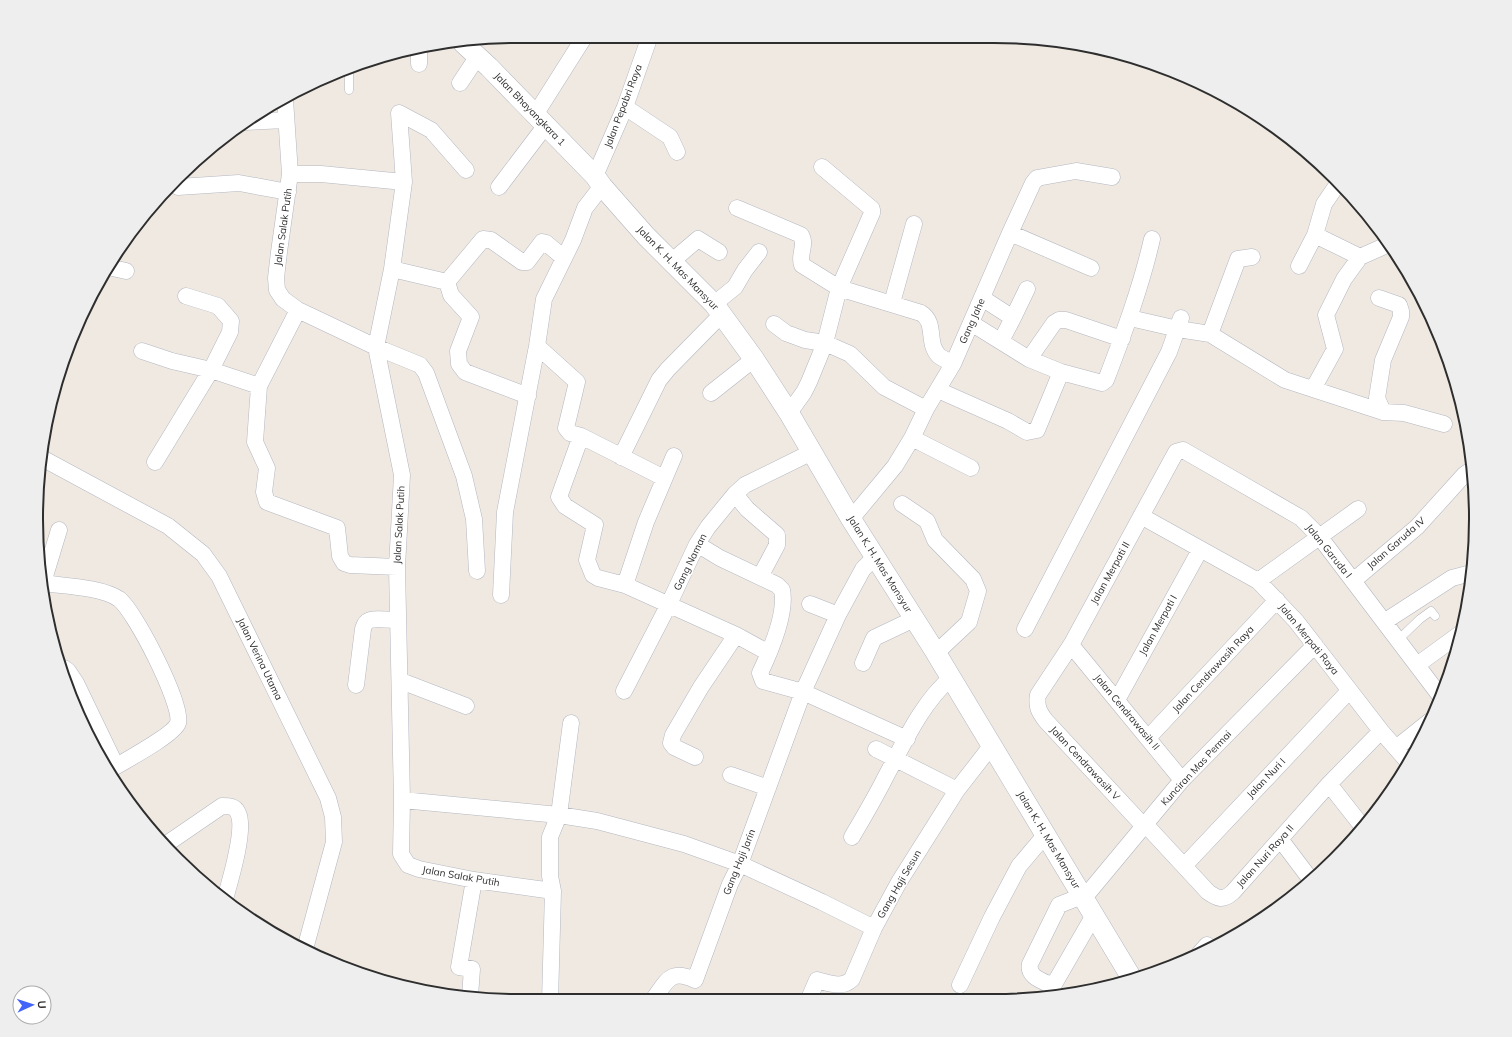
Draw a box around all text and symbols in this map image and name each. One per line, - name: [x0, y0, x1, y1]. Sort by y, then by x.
- street label: Jalan Pepabri Raya: [601, 62, 645, 150]
- street label: Jalan Bhayangkara 1: [492, 70, 568, 148]
- street label: Jalan Salak Putih: [271, 187, 295, 267]
- street label: Jalan K. H. Mas Mansyur: [634, 223, 722, 313]
- street label: Gang Jahe: [956, 296, 988, 346]
- street label: Jalan Salak Putih: [390, 485, 408, 565]
- street label: Jalan K. H. Mas Mansyur: [845, 513, 915, 615]
- street label: Jalan Garuda IV: [1364, 514, 1428, 572]
- street label: Jalan Garuda I: [1303, 521, 1355, 581]
- street label: Gang Naman: [671, 531, 709, 593]
- street label: Jalan Merpati II: [1087, 539, 1133, 607]
- street label: Jalan Merpati I: [1136, 593, 1180, 657]
- street label: Jalan Merpati Raya: [1276, 601, 1342, 677]
- street label: Jalan Verina Utama: [234, 616, 286, 702]
- street label: Jalan Cendrawasih Raya: [1169, 623, 1257, 715]
- street label: Jalan Cendrawasih II: [1091, 671, 1163, 753]
- street label: Jalan Cendrawasih V: [1047, 723, 1123, 803]
- street label: Kunciran Mas Permai: [1158, 728, 1234, 808]
- street label: Jalan Nuri I: [1244, 755, 1288, 801]
- street label: Jalan K. H. Mas Mansyur: [1015, 789, 1084, 892]
- street label: Jalan Nuri Raya II: [1233, 822, 1297, 890]
- street label: Gang Haji Jarin: [720, 827, 758, 897]
- street label: Gang Haji Sesun: [874, 847, 924, 921]
- street label: Jalan Salak Putih: [421, 863, 501, 889]
- north arrow: [12, 985, 52, 1025]
- text: U: [35, 1000, 49, 1009]

